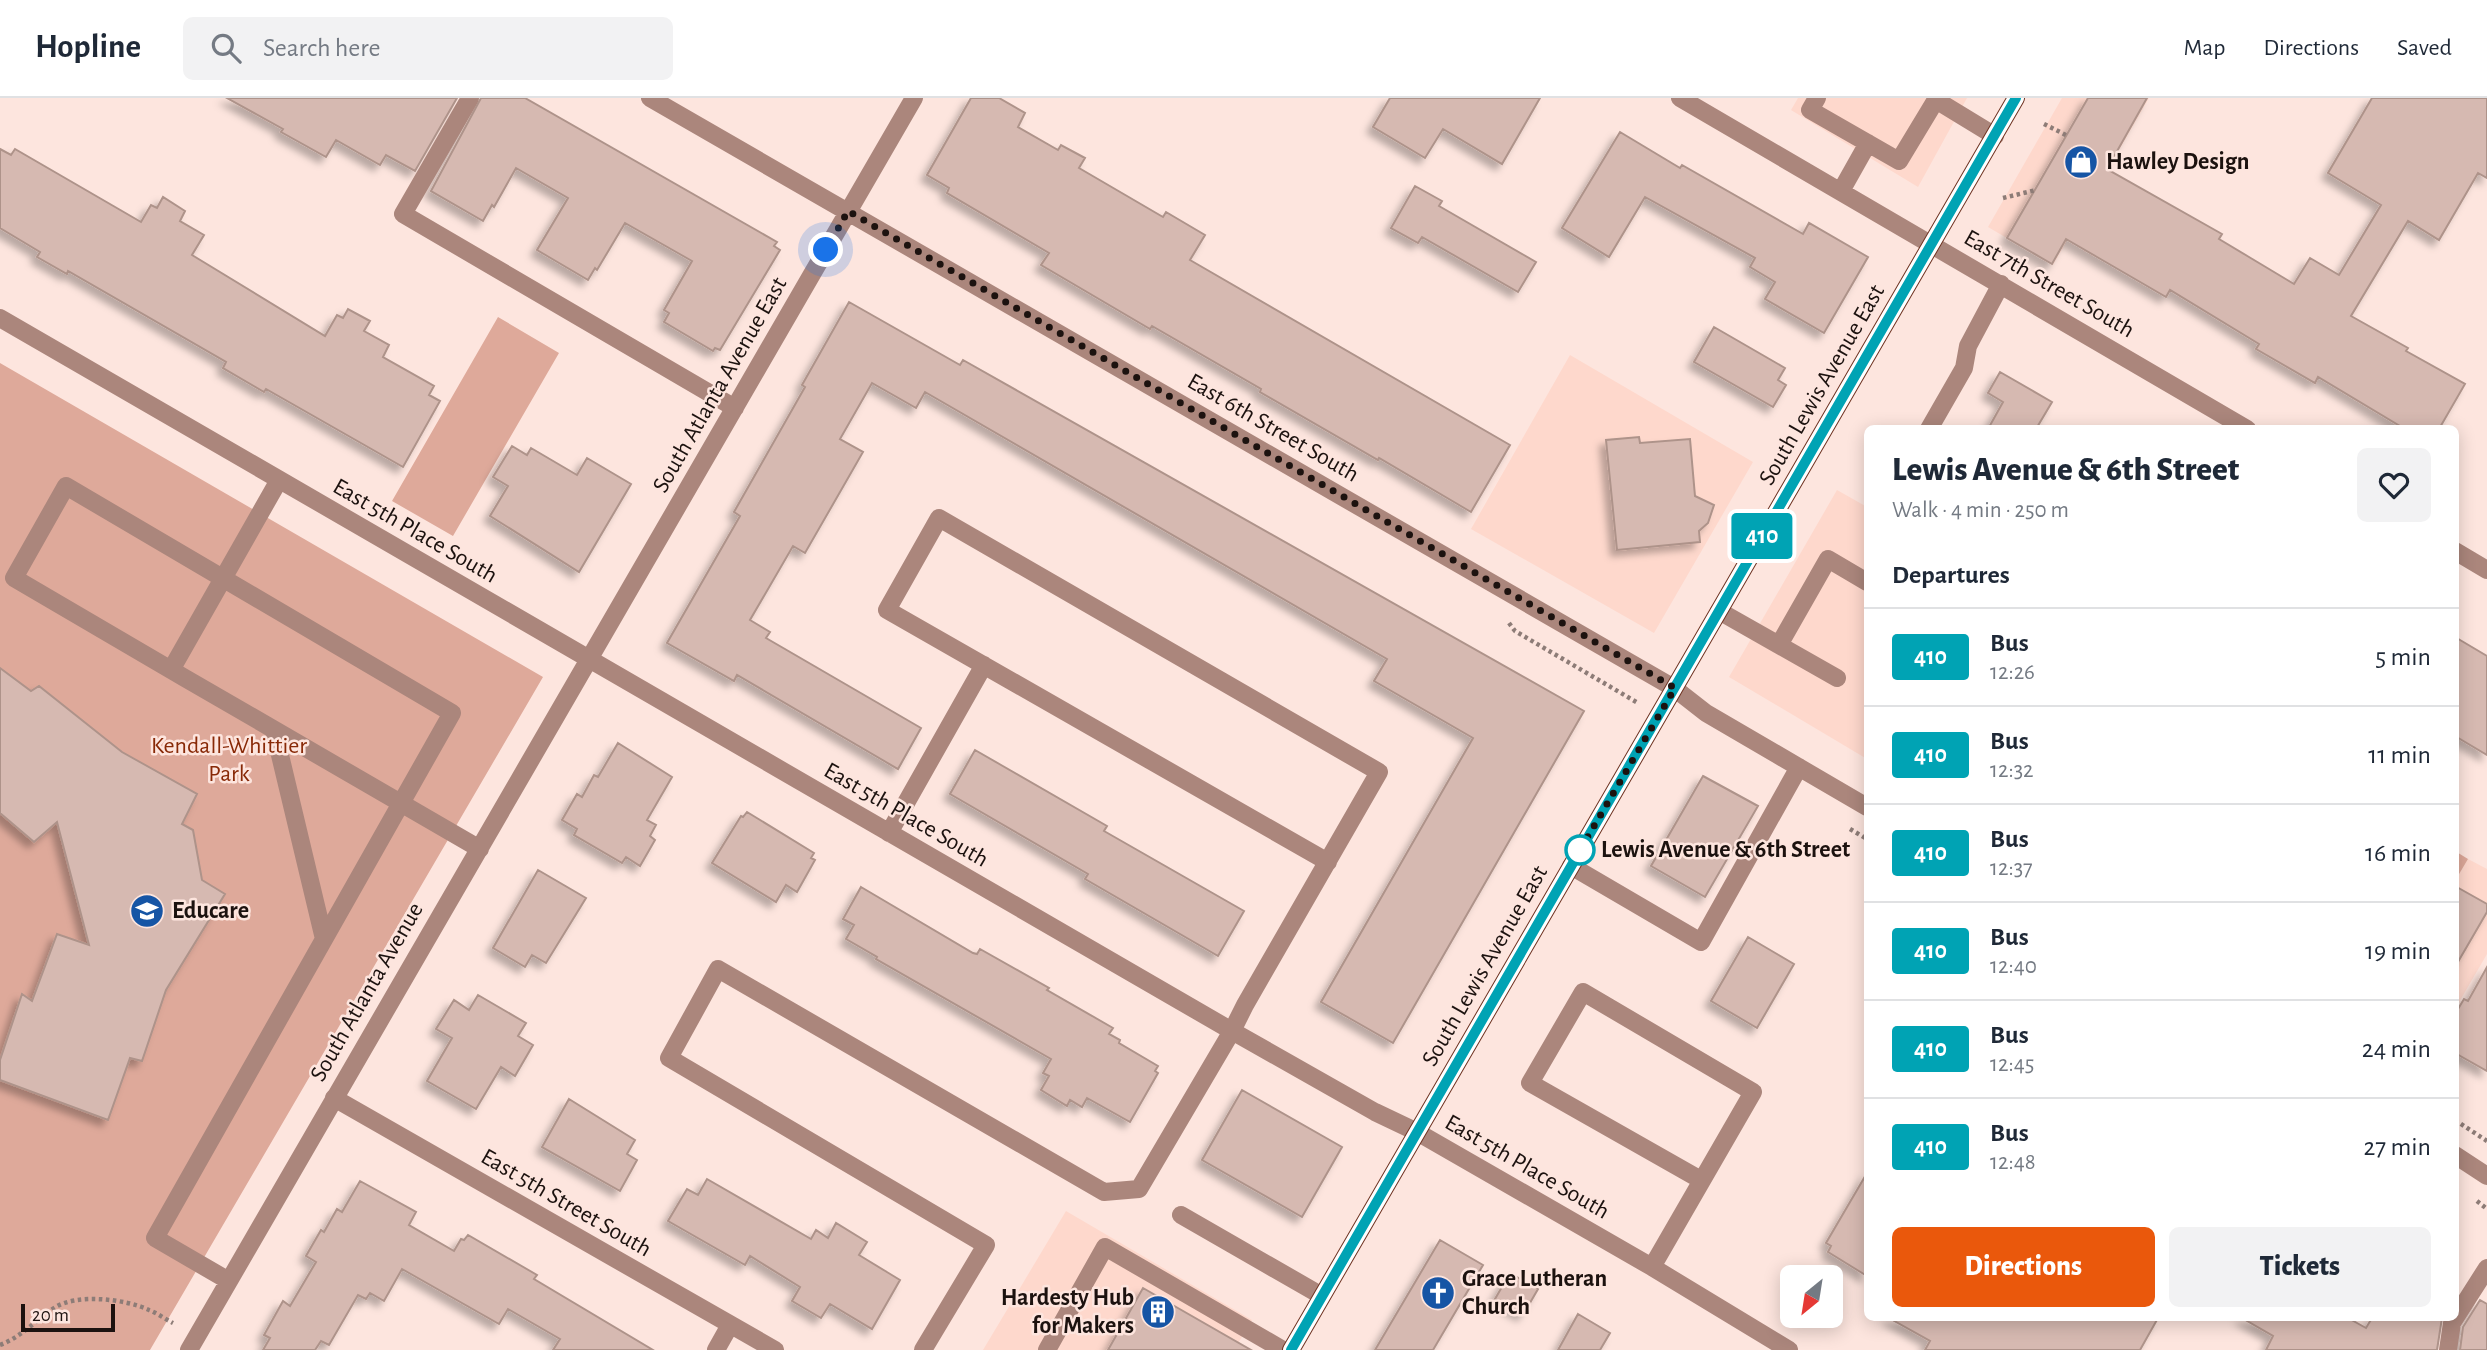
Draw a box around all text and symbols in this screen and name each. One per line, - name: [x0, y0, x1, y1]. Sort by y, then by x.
- search box: [183, 17, 673, 80]
- icon: search: [207, 29, 245, 67]
- text: Hopline: [35, 31, 141, 64]
- text: Search here: [263, 35, 381, 61]
- text: Map: [2183, 36, 2225, 60]
- text: Directions: [2263, 36, 2359, 60]
- text: Saved: [2397, 36, 2452, 60]
- shop icon: Hawley Design: [2062, 143, 2100, 181]
- place label: Hawley Design: [2106, 150, 2250, 174]
- street label: East 7th Street South: [1960, 226, 2138, 342]
- your location: [808, 232, 843, 267]
- street label: South Atlanta Avenue East: [648, 273, 792, 497]
- street label: South Lewis Avenue East: [1755, 280, 1889, 489]
- street label: East 6th Street South: [1183, 369, 1363, 487]
- button: heart: [2357, 448, 2431, 522]
- text: Lewis Avenue & 6th Street: [1892, 454, 2239, 487]
- street label: East 5th Place South: [329, 474, 501, 588]
- text: Walk · 4 min · 250 m: [1892, 499, 2069, 522]
- line badge: 410: [1722, 513, 1802, 559]
- text: 410: [1745, 524, 1779, 548]
- text: Departures: [1892, 562, 2010, 588]
- text: Bus: [1990, 630, 2029, 656]
- text: 5 min: [2375, 644, 2431, 670]
- text: 410: [1914, 645, 1947, 669]
- text: 12:26: [1990, 661, 2035, 684]
- text: Bus: [1990, 728, 2029, 754]
- park label: Kendall-Whittier Park: [151, 734, 307, 786]
- text: 11 min: [2368, 742, 2431, 768]
- text: 410: [1914, 743, 1947, 767]
- street label: East 5th Place South: [820, 758, 992, 872]
- text: 12:32: [1990, 759, 2034, 782]
- text: Bus: [1990, 826, 2029, 852]
- marker: Lewis Avenue & 6th Street: [1565, 835, 1595, 865]
- place label: Lewis Avenue & 6th Street: [1601, 838, 1850, 862]
- text: 16 min: [2365, 840, 2431, 866]
- text: 410: [1914, 841, 1947, 865]
- text: 12:37: [1990, 857, 2033, 880]
- street label: South Lewis Avenue East: [1418, 861, 1552, 1070]
- school or university icon: Educare: [128, 892, 166, 930]
- place label: Educare: [172, 899, 249, 923]
- street label: South Atlanta Avenue: [306, 899, 428, 1085]
- text: Bus: [1990, 924, 2029, 950]
- text: 19 min: [2365, 938, 2431, 964]
- text: 410: [1914, 939, 1947, 963]
- text: 12:40: [1990, 955, 2037, 978]
- text: Bus: [1990, 1022, 2029, 1048]
- text: 24 min: [2362, 1036, 2431, 1062]
- text: 410: [1914, 1037, 1947, 1061]
- text: 12:45: [1990, 1053, 2034, 1076]
- street label: East 5th Place South: [1441, 1110, 1613, 1224]
- text: Bus: [1990, 1120, 2029, 1146]
- text: 27 min: [2364, 1134, 2431, 1160]
- text: 410: [1914, 1135, 1947, 1159]
- street label: East 5th Street South: [477, 1145, 655, 1261]
- text: 12:48: [1990, 1151, 2036, 1174]
- button: Directions: [1892, 1227, 2155, 1307]
- button: Tickets: [2169, 1227, 2431, 1307]
- north arrow: [1780, 1265, 1843, 1328]
- map controls: [1780, 1265, 1843, 1328]
- place label: Grace Lutheran Church: [1462, 1267, 1607, 1319]
- church icon: Grace Lutheran Church: [1419, 1274, 1457, 1312]
- place label: Hardesty Hub for Makers: [1001, 1286, 1134, 1338]
- building icon: Hardesty Hub for Makers: [1139, 1293, 1177, 1331]
- scale bar: [21, 1301, 116, 1333]
- text: 20 m: [32, 1306, 69, 1325]

